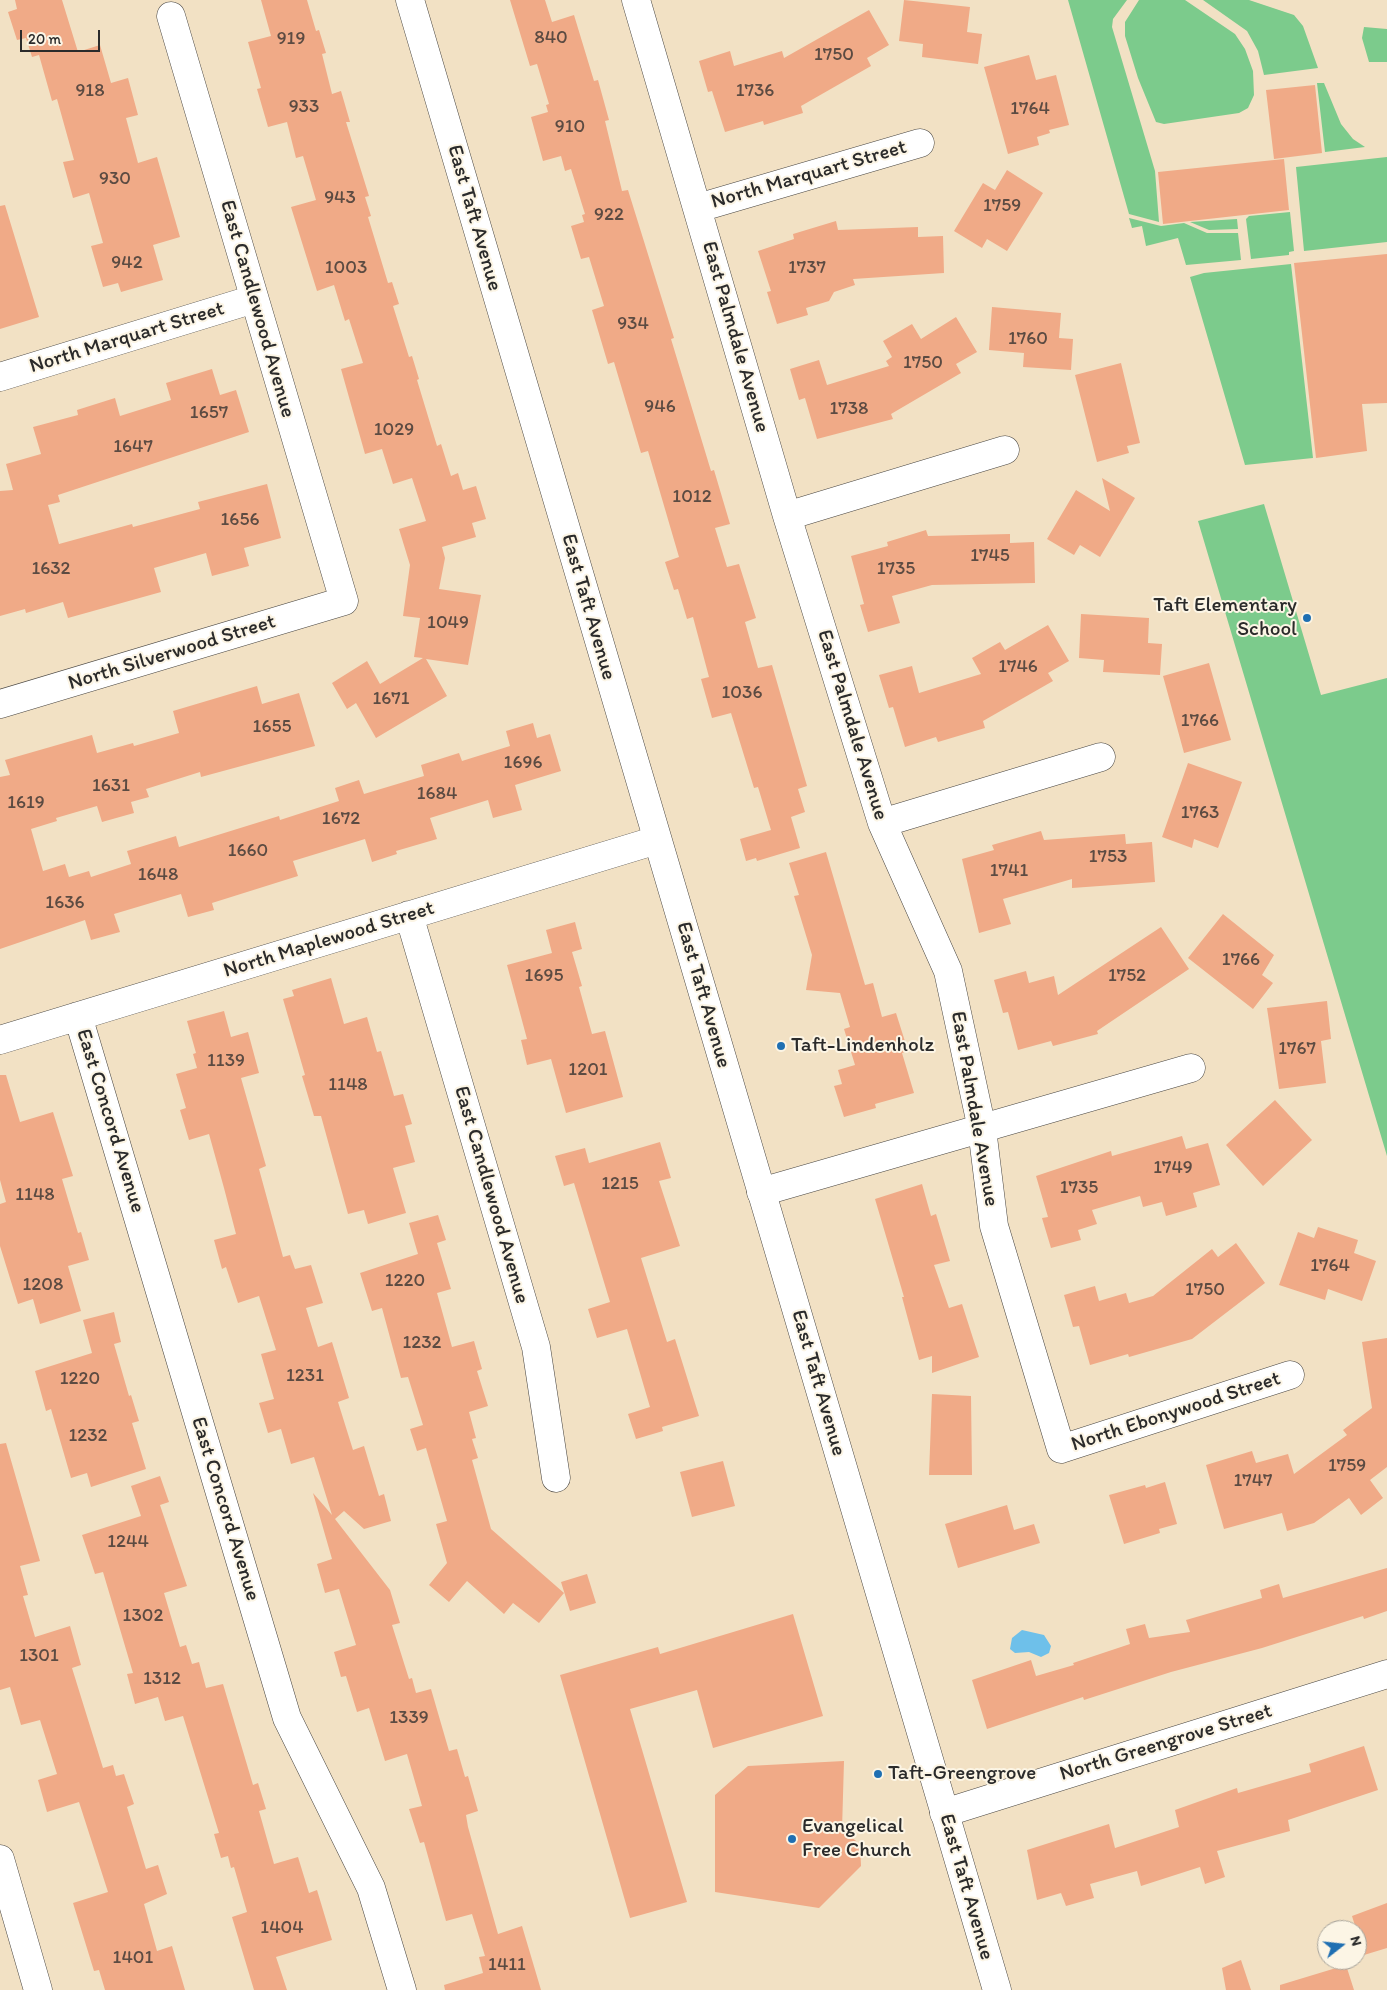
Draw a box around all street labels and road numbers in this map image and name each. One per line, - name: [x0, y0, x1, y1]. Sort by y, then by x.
- street label: North Marquart Street: [708, 135, 910, 215]
- street label: East Taft Avenue: [441, 142, 507, 294]
- street label: East Candlewood Avenue: [214, 197, 300, 421]
- street label: East Palmdale Avenue: [696, 238, 774, 436]
- street label: North Marquart Street: [27, 296, 227, 380]
- street label: East Taft Avenue: [555, 531, 621, 683]
- street label: North Silverwood Street: [65, 609, 279, 697]
- street label: East Palmdale Avenue: [811, 627, 893, 823]
- street label: North Maplewood Street: [221, 896, 437, 984]
- street label: East Taft Avenue: [670, 919, 736, 1071]
- street label: East Palmdale Avenue: [944, 1009, 1004, 1209]
- street label: East Concord Avenue: [70, 1026, 150, 1216]
- street label: East Candlewood Avenue: [448, 1083, 534, 1307]
- street label: East Taft Avenue: [785, 1307, 851, 1459]
- street label: North Ebonywood Street: [1068, 1366, 1284, 1458]
- street label: East Concord Avenue: [185, 1414, 265, 1604]
- street label: North Greengrove Street: [1057, 1699, 1275, 1787]
- street label: East Taft Avenue: [933, 1811, 999, 1963]

